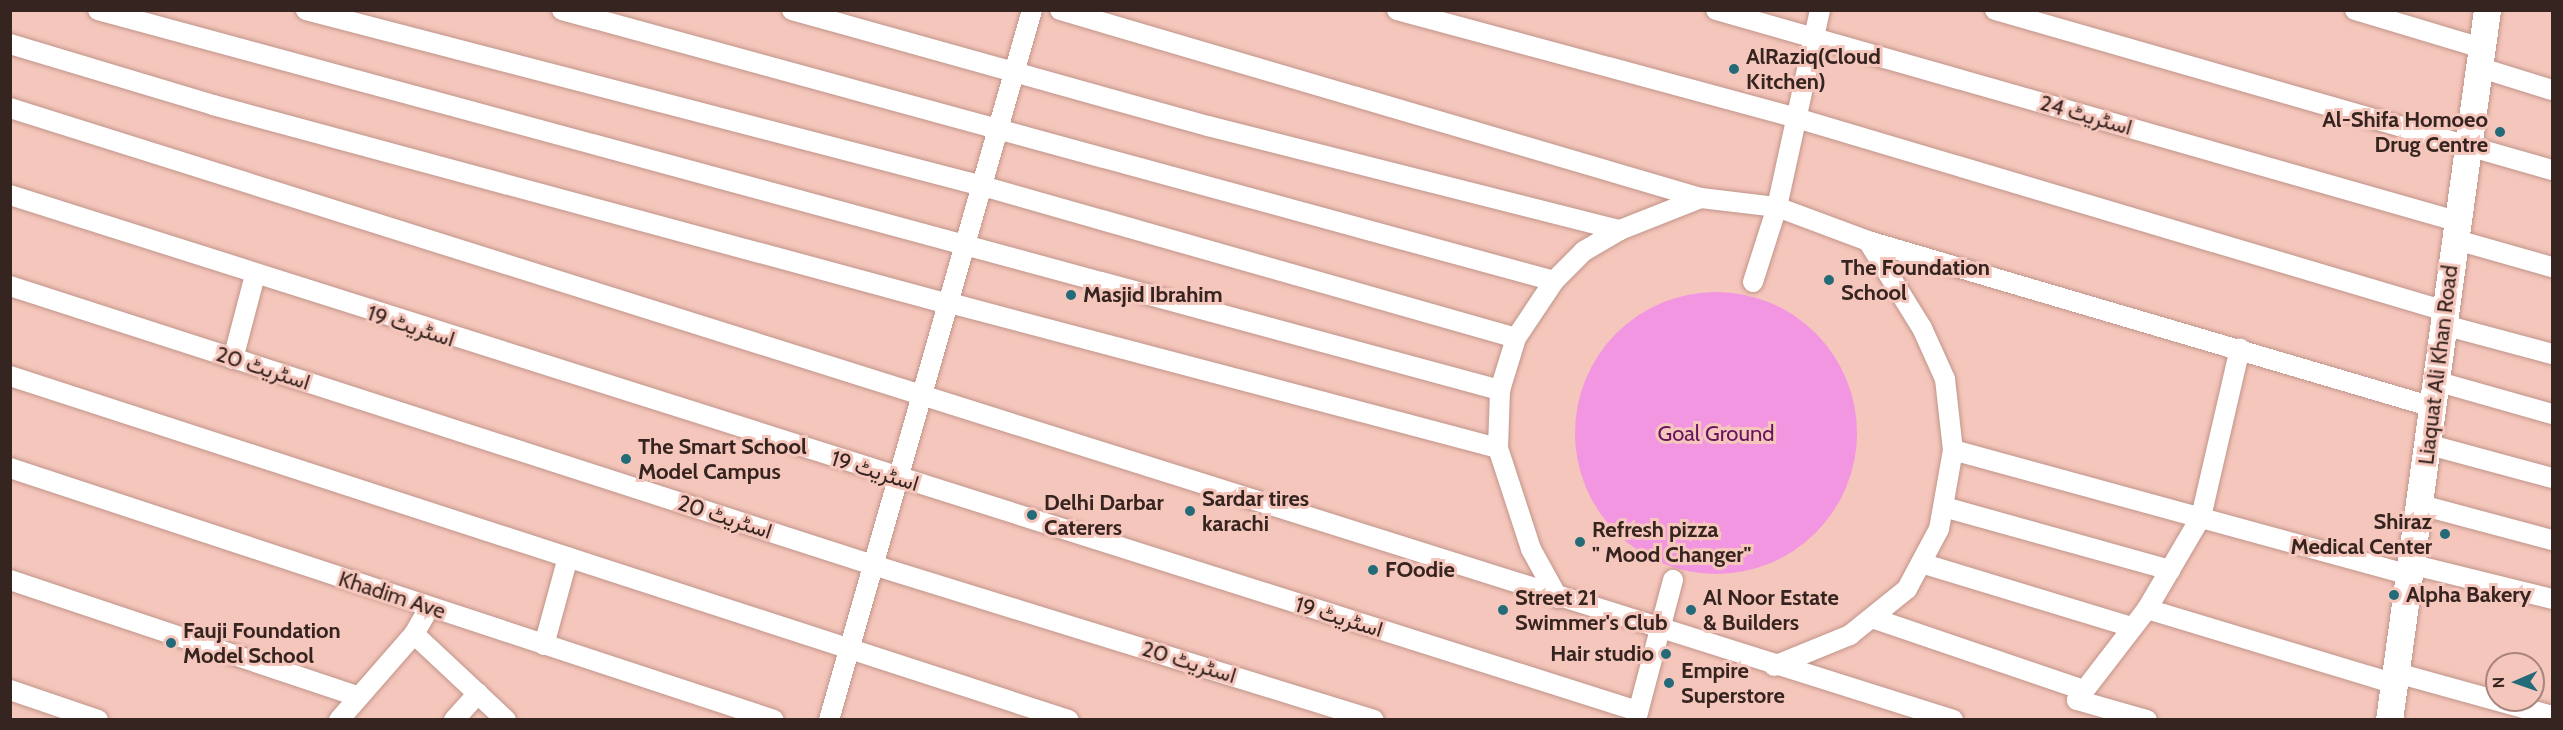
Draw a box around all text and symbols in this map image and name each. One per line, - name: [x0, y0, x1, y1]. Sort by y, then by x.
- place label: AlRaziq(Cloud Kitchen): [1746, 43, 1881, 94]
- marker: AlRaziq(Cloud Kitchen): [1727, 62, 1741, 76]
- street label: اسٹریٹ 24: [2037, 89, 2135, 141]
- place label: Al-Shifa Homoeo Drug Centre: [2322, 106, 2488, 158]
- marker: Al-Shifa Homoeo Drug Centre: [2493, 125, 2507, 139]
- place label: The Foundation School: [1841, 254, 1990, 306]
- street label: Liaquat Ali Khan Road: [2413, 264, 2463, 466]
- marker: The Foundation School: [1822, 273, 1836, 287]
- place label: Masjid Ibrahim: [1083, 282, 1223, 308]
- marker: Masjid Ibrahim: [1064, 288, 1078, 302]
- street label: اسٹریٹ 19: [364, 299, 458, 353]
- street label: اسٹریٹ 20: [213, 340, 313, 396]
- park label: Goal Ground: [1658, 421, 1774, 447]
- place label: The Smart School Model Campus: [638, 433, 807, 484]
- street label: اسٹریٹ 19: [828, 445, 922, 497]
- marker: The Smart School Model Campus: [619, 452, 633, 466]
- place label: Sardar tires karachi: [1202, 485, 1309, 536]
- street label: اسٹریٹ 20: [675, 489, 775, 545]
- place label: Delhi Darbar Caterers: [1044, 489, 1164, 540]
- marker: Sardar tires karachi: [1183, 504, 1197, 518]
- marker: Delhi Darbar Caterers: [1025, 508, 1039, 522]
- place label: Shiraz Medical Center: [2290, 508, 2432, 560]
- place label: Refresh pizza " Mood Changer": [1592, 516, 1751, 568]
- marker: Shiraz Medical Center: [2436, 525, 2454, 543]
- marker: Refresh pizza " Mood Changer": [1573, 535, 1587, 549]
- place label: FOodie: [1385, 557, 1455, 583]
- marker: FOodie: [1366, 563, 1380, 577]
- street label: Khadim Ave: [335, 565, 449, 625]
- place label: Alpha Bakery: [2406, 582, 2531, 608]
- place label: Street 21 Swimmer's Club: [1515, 584, 1667, 636]
- place label: Al Noor Estate & Builders: [1703, 584, 1839, 636]
- marker: Alpha Bakery: [2387, 588, 2401, 602]
- street label: اسٹریٹ 19: [1292, 591, 1386, 643]
- marker: Street 21 Swimmer's Club: [1496, 603, 1510, 617]
- marker: Al Noor Estate & Builders: [1684, 603, 1698, 617]
- place label: Fauji Foundation Model School: [183, 617, 341, 668]
- street label: اسٹریٹ 20: [1139, 635, 1239, 689]
- marker: Fauji Foundation Model School: [164, 636, 178, 650]
- place label: Hair studio: [1550, 641, 1654, 667]
- marker: Hair studio: [1659, 647, 1673, 661]
- north arrow: [2485, 652, 2545, 712]
- place label: Empire Superstore: [1681, 657, 1785, 708]
- marker: Empire Superstore: [1662, 676, 1676, 690]
- text: N: [2489, 677, 2508, 689]

